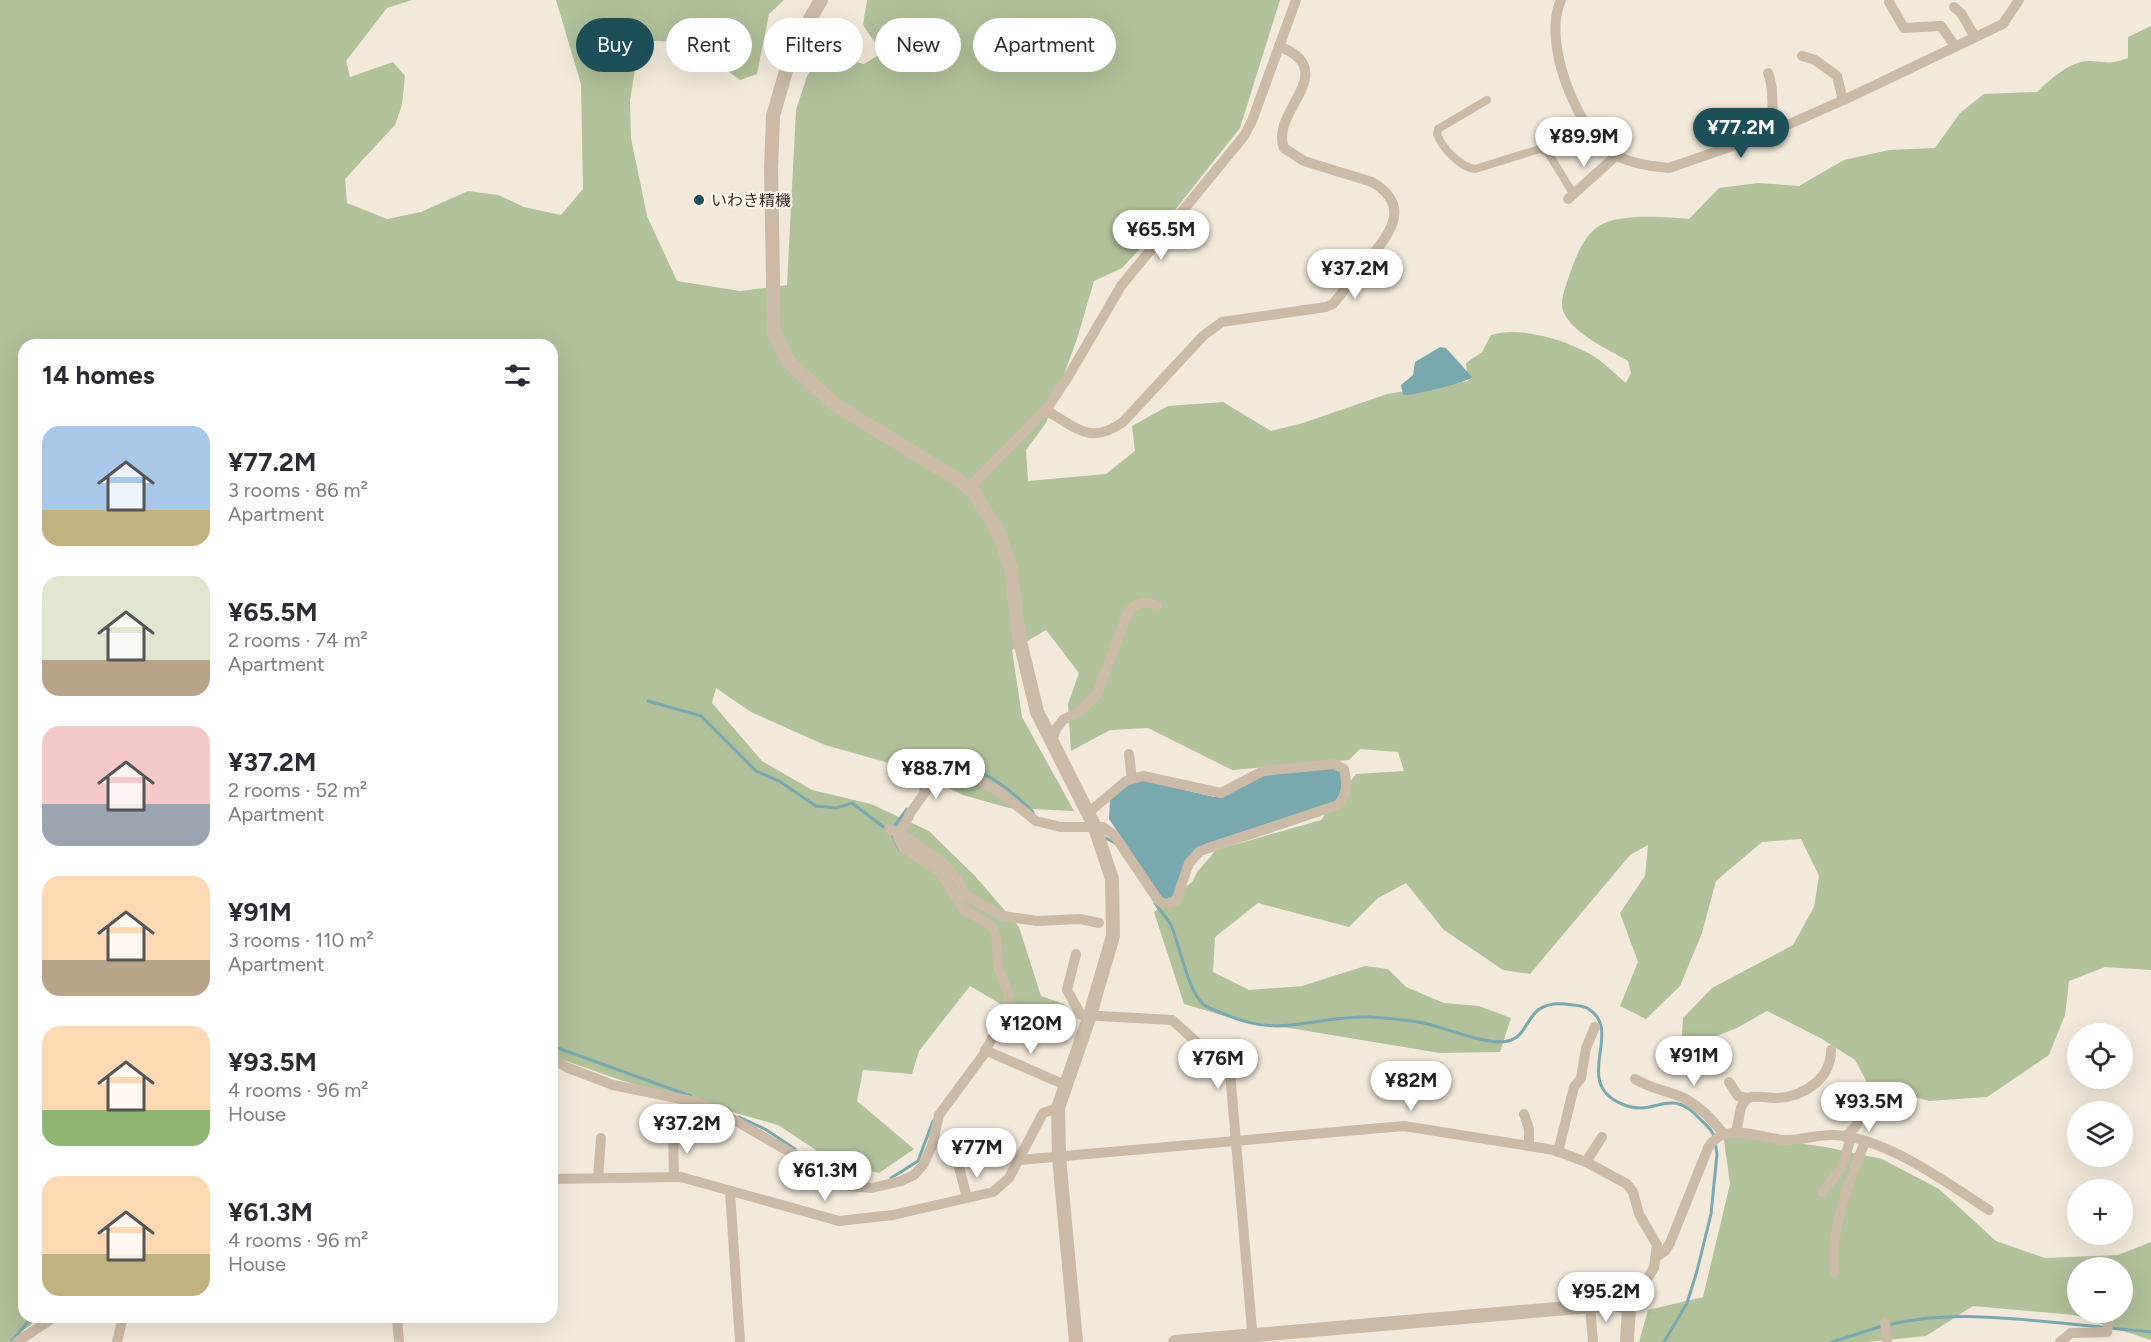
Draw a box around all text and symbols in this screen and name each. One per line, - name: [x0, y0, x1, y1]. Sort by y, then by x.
- chip: Buy: [576, 18, 654, 72]
- chip: Rent: [666, 18, 752, 72]
- chip: Filters: [764, 18, 863, 72]
- chip: New: [875, 18, 961, 72]
- chip: Apartment: [973, 18, 1116, 72]
- pin: ¥77.2M: [1692, 108, 1790, 159]
- text: ¥77.2M: [1707, 115, 1775, 139]
- pin: ¥89.9M: [1535, 117, 1633, 168]
- text: ¥89.9M: [1549, 124, 1619, 148]
- place label: いわき精機: [711, 191, 791, 210]
- marker: いわき精機: [692, 193, 706, 207]
- pin: ¥65.5M: [1112, 210, 1210, 261]
- text: ¥65.5M: [1127, 217, 1195, 241]
- pin: ¥37.2M: [1306, 249, 1404, 300]
- text: ¥37.2M: [1321, 256, 1389, 280]
- text: 14 homes: [42, 359, 155, 391]
- icon: filters: [501, 359, 534, 392]
- text: ¥77.2M: [228, 446, 316, 478]
- icon: home: [90, 450, 162, 522]
- text: 3 rooms · 86 m²: [228, 478, 368, 502]
- text: Apartment: [228, 502, 325, 526]
- text: ¥65.5M: [228, 596, 318, 628]
- icon: home: [90, 600, 162, 672]
- text: 2 rooms · 74 m²: [228, 628, 368, 652]
- text: Apartment: [228, 652, 325, 676]
- text: ¥37.2M: [228, 746, 316, 778]
- pin: ¥88.7M: [887, 749, 985, 800]
- icon: home: [90, 750, 162, 822]
- text: ¥88.7M: [901, 756, 971, 780]
- text: 2 rooms · 52 m²: [228, 778, 367, 802]
- text: Apartment: [228, 802, 325, 826]
- text: ¥91M: [228, 896, 292, 928]
- icon: home: [90, 900, 162, 972]
- text: 3 rooms · 110 m²: [228, 928, 374, 952]
- text: Apartment: [228, 952, 325, 976]
- pin: ¥120M: [989, 1004, 1073, 1055]
- text: ¥120M: [1000, 1011, 1062, 1035]
- map controls: [2067, 1023, 2133, 1323]
- button: locate: [2067, 1023, 2133, 1089]
- pin: ¥91M: [1658, 1036, 1730, 1087]
- pin: ¥76M: [1182, 1039, 1254, 1090]
- text: ¥91M: [1669, 1043, 1719, 1067]
- text: ¥93.5M: [228, 1046, 317, 1078]
- text: ¥76M: [1192, 1046, 1244, 1070]
- icon: home: [90, 1050, 162, 1122]
- pin: ¥82M: [1375, 1061, 1447, 1112]
- text: ¥82M: [1385, 1068, 1437, 1092]
- text: 4 rooms · 96 m²: [228, 1078, 368, 1102]
- pin: ¥93.5M: [1820, 1082, 1918, 1133]
- text: ¥93.5M: [1835, 1089, 1903, 1113]
- button: layers: [2067, 1101, 2133, 1167]
- text: House: [228, 1102, 286, 1126]
- pin: ¥37.2M: [638, 1104, 736, 1155]
- text: ¥37.2M: [653, 1111, 721, 1135]
- pin: ¥77M: [941, 1128, 1013, 1179]
- text: ¥77M: [951, 1135, 1003, 1159]
- pin: ¥61.3M: [776, 1151, 874, 1202]
- text: ¥61.3M: [792, 1158, 858, 1182]
- button: +: [2067, 1179, 2133, 1245]
- text: ¥61.3M: [228, 1196, 313, 1228]
- icon: home: [90, 1200, 162, 1272]
- text: 4 rooms · 96 m²: [228, 1228, 368, 1252]
- text: House: [228, 1252, 286, 1276]
- button: −: [2067, 1257, 2133, 1323]
- pin: ¥95.2M: [1557, 1272, 1655, 1323]
- text: ¥95.2M: [1572, 1279, 1640, 1303]

